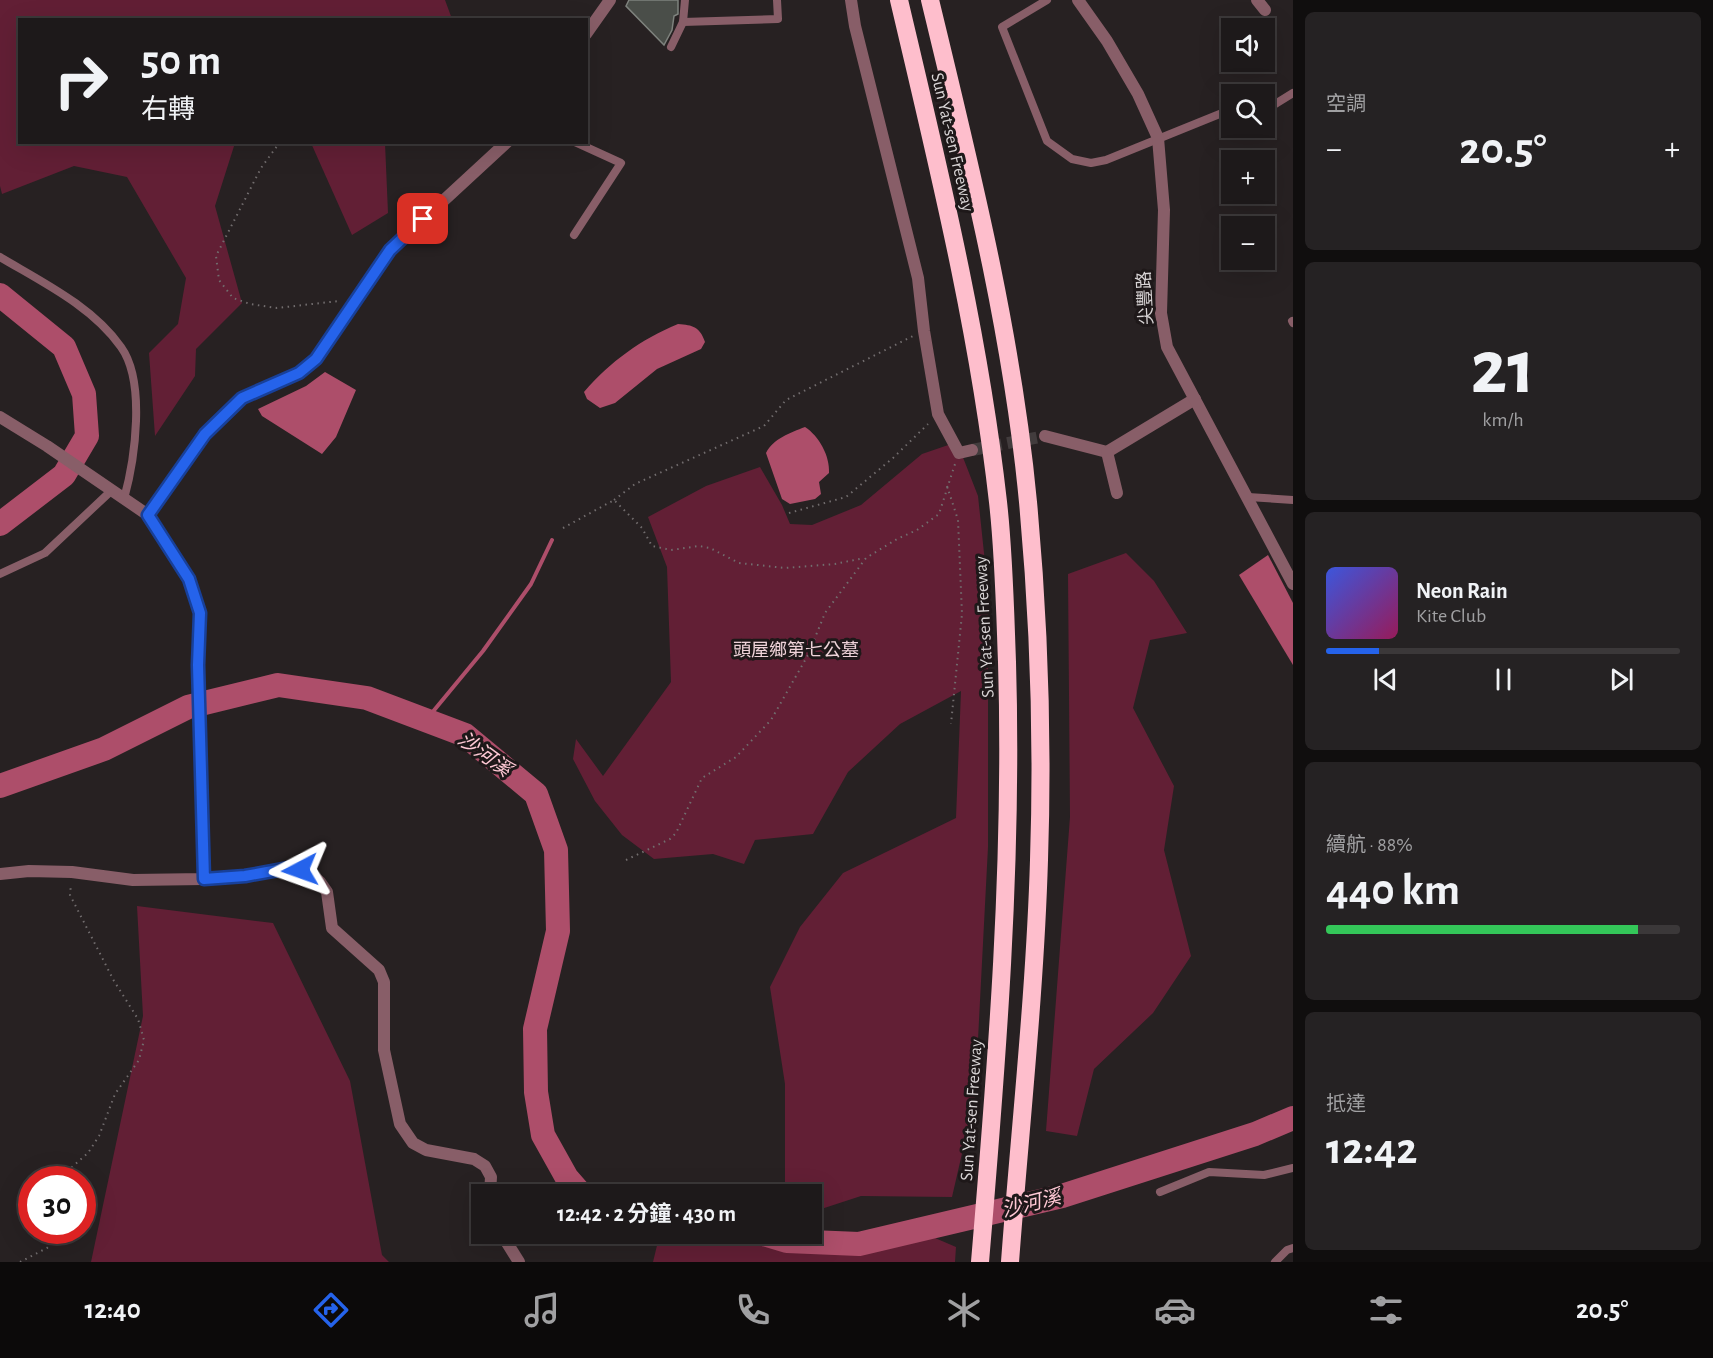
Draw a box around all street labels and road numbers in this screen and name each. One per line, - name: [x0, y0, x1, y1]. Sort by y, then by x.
- street label: Sun Yat-sen Freeway: [927, 71, 977, 214]
- street label: 尖豐路: [1134, 271, 1156, 325]
- street label: Sun Yat-sen Freeway: [972, 555, 998, 698]
- street label: Sun Yat-sen Freeway: [958, 1038, 986, 1181]

